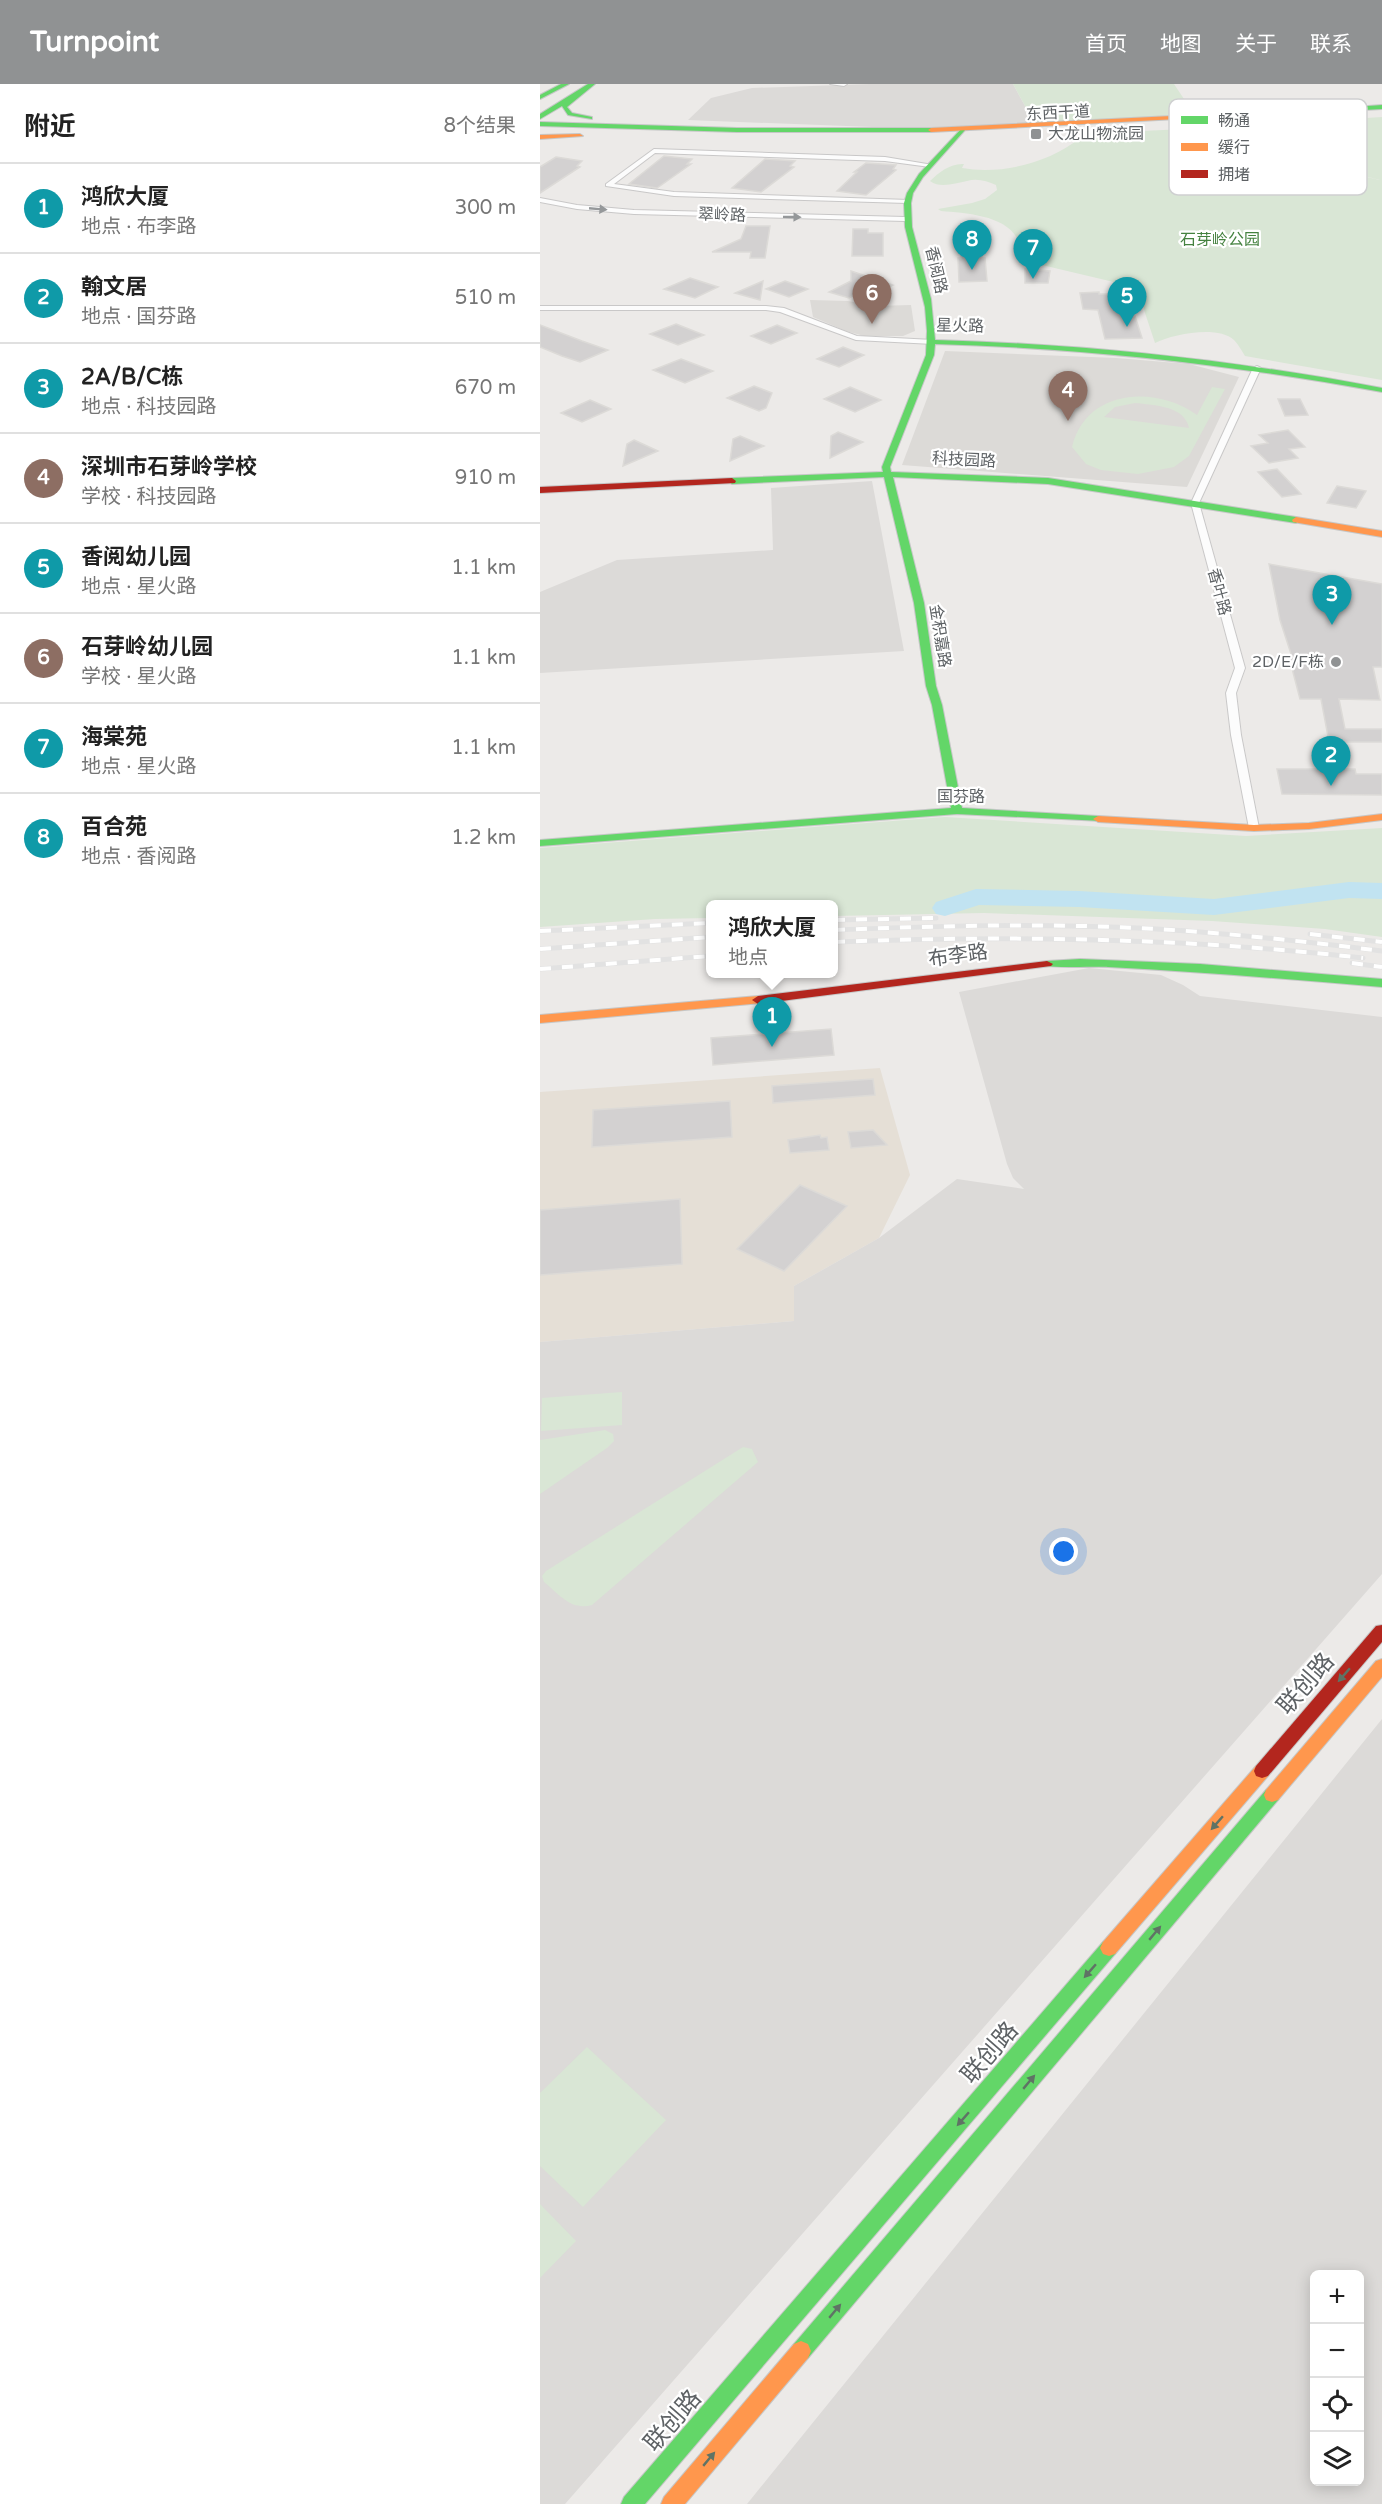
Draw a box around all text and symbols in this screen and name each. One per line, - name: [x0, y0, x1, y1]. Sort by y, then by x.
- text: Turnpoint: [30, 25, 159, 59]
- text: 首页: [1085, 32, 1127, 57]
- text: 地图: [1160, 32, 1202, 57]
- text: 关于: [1235, 32, 1277, 57]
- text: 联系: [1310, 32, 1352, 57]
- legend: [1169, 99, 1367, 195]
- street label: 东西干道: [1026, 101, 1090, 125]
- text: 附近: [24, 111, 76, 142]
- text: 畅通: [1218, 111, 1250, 131]
- text: 8个结果: [443, 114, 516, 138]
- place label: 大龙山物流园: [1048, 124, 1144, 144]
- marker: 大龙山物流园: [1029, 127, 1043, 141]
- text: 缓行: [1218, 138, 1250, 158]
- text: 拥堵: [1218, 165, 1250, 185]
- text: 鸿欣大厦: [81, 184, 169, 210]
- text: 1: [37, 196, 50, 220]
- text: 300 m: [455, 196, 516, 220]
- one-way arrow: [588, 204, 607, 214]
- street label: 翠岭路: [698, 204, 746, 226]
- one-way arrow: [783, 212, 802, 222]
- text: 地点 · 布李路: [81, 215, 197, 239]
- pin: 8: [952, 220, 992, 270]
- pin: 7: [1014, 230, 1052, 279]
- park label: 石芽岭公园: [1180, 230, 1260, 250]
- street label: 香阅路: [921, 244, 951, 296]
- text: 翰文居: [81, 274, 147, 300]
- pin: 6: [852, 274, 892, 324]
- pin: 5: [1108, 278, 1146, 327]
- text: 2: [37, 286, 50, 310]
- text: 510 m: [455, 286, 516, 310]
- text: 地点 · 国芬路: [81, 305, 197, 329]
- street label: 星火路: [936, 316, 984, 336]
- text: 2A/B/C栋: [81, 364, 183, 390]
- pin: 4: [1048, 372, 1088, 421]
- text: 3: [37, 376, 50, 400]
- text: 670 m: [455, 376, 516, 400]
- text: 地点 · 科技园路: [81, 395, 217, 419]
- street label: 科技园路: [932, 448, 996, 472]
- text: 深圳市石芽岭学校: [81, 454, 257, 480]
- text: 4: [37, 466, 50, 490]
- text: 910 m: [455, 466, 516, 490]
- text: 学校 · 科技园路: [81, 485, 217, 509]
- text: 香阅幼儿园: [81, 544, 191, 570]
- text: 5: [37, 556, 50, 580]
- text: 1.1 km: [451, 556, 516, 580]
- street label: 香叶路: [1203, 566, 1235, 618]
- text: 地点 · 星火路: [81, 575, 197, 599]
- pin: 3: [1312, 576, 1352, 625]
- street label: 金积嘉路: [925, 603, 955, 669]
- text: 石芽岭幼儿园: [81, 634, 213, 660]
- text: 6: [37, 646, 50, 670]
- text: 1.1 km: [451, 646, 516, 670]
- place label: 2D/E/F栋: [1252, 652, 1324, 672]
- marker: 2D/E/F栋: [1329, 655, 1343, 669]
- text: 学校 · 星火路: [81, 665, 197, 689]
- text: 海棠苑: [81, 724, 147, 750]
- text: 7: [37, 736, 50, 760]
- text: 1.1 km: [451, 736, 516, 760]
- pin: 2: [1312, 736, 1350, 786]
- text: 地点 · 星火路: [81, 755, 197, 779]
- street label: 国芬路: [937, 787, 985, 807]
- text: 百合苑: [81, 814, 147, 840]
- text: 8: [37, 826, 50, 850]
- text: 1.2 km: [451, 826, 516, 850]
- text: 地点 · 香阅路: [81, 845, 197, 869]
- popup: [706, 900, 838, 978]
- text: 鸿欣大厦: [728, 915, 816, 941]
- street label: 布李路: [927, 940, 989, 972]
- text: 地点: [728, 946, 768, 970]
- pin: 1: [752, 998, 792, 1047]
- your location: [1049, 1537, 1078, 1566]
- street label: 联创路: [1271, 1647, 1341, 1721]
- one-way arrow: [1338, 1667, 1351, 1682]
- one-way arrow: [1211, 1815, 1224, 1830]
- one-way arrow: [1148, 1926, 1161, 1941]
- one-way arrow: [1084, 1963, 1097, 1978]
- street label: 联创路: [955, 2016, 1025, 2090]
- one-way arrow: [1022, 2075, 1035, 2090]
- one-way arrow: [956, 2111, 969, 2126]
- map controls: [1310, 2270, 1364, 2486]
- button: +: [1310, 2270, 1364, 2324]
- one-way arrow: [828, 2304, 841, 2319]
- button: −: [1310, 2324, 1364, 2378]
- button: locate: [1310, 2378, 1364, 2432]
- street label: 联创路: [638, 2384, 708, 2458]
- button: layers: [1310, 2432, 1364, 2486]
- one-way arrow: [702, 2452, 715, 2467]

